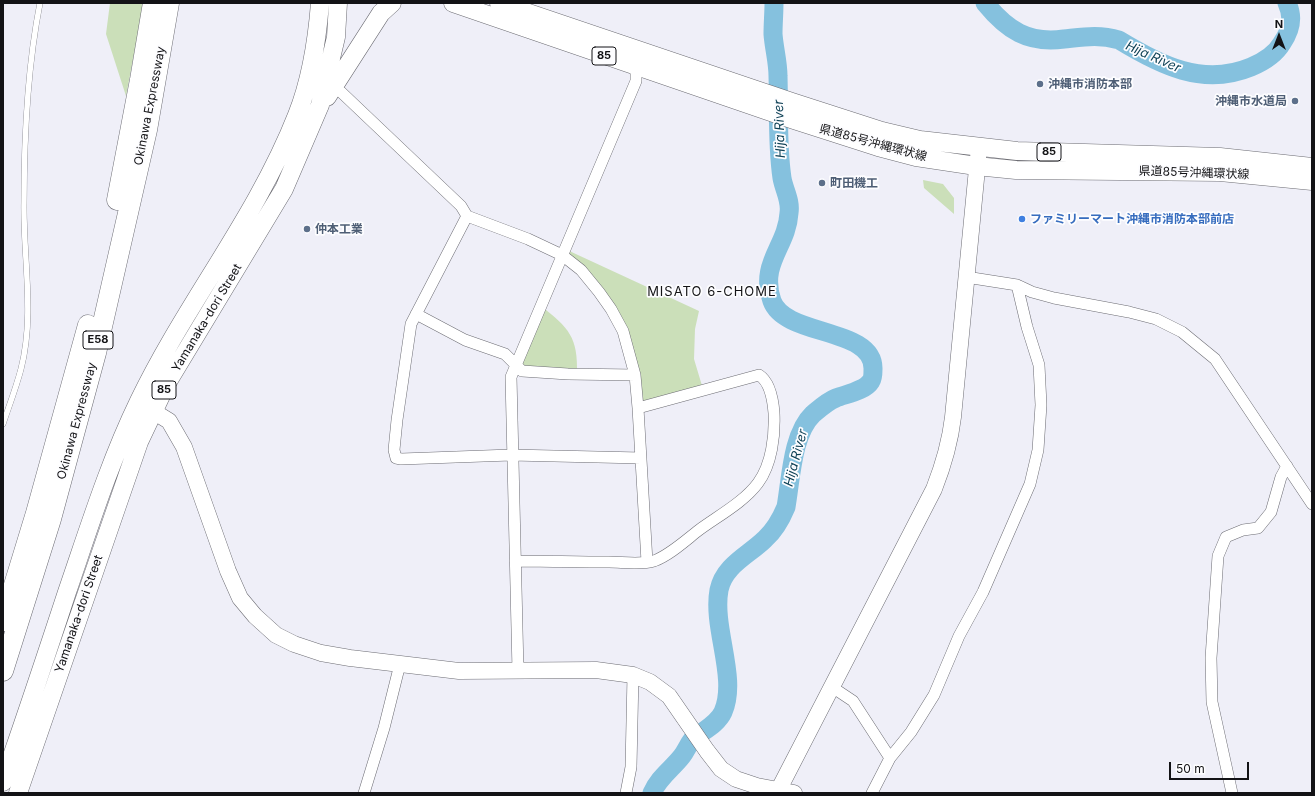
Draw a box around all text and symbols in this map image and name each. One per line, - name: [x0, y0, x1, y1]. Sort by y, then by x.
- north arrow: [1259, 16, 1299, 56]
- text: N: [1275, 17, 1283, 31]
- water label: Hija River: [1123, 38, 1183, 76]
- street label: Okinawa Expressway: [131, 45, 169, 167]
- road number: 85: [592, 47, 616, 65]
- place label: 沖縄市消防本部: [1048, 77, 1132, 91]
- marker: 沖縄市消防本部: [1035, 79, 1045, 89]
- place label: 沖縄市水道局: [1215, 94, 1287, 108]
- marker: 沖縄市水道局: [1290, 96, 1300, 106]
- water label: Hija River: [771, 99, 789, 159]
- street label: 県道85号沖縄環状線: [818, 122, 928, 164]
- road number: 85: [1037, 143, 1061, 161]
- street label: 県道85号沖縄環状線: [1138, 164, 1250, 182]
- place label: 町田機工: [830, 176, 878, 190]
- marker: 町田機工: [817, 178, 827, 188]
- place label: ファミリーマート沖縄市消防本部前店: [1030, 212, 1234, 226]
- marker: ファミリーマート沖縄市消防本部前店: [1017, 214, 1027, 224]
- place label: 仲本工業: [315, 222, 363, 236]
- marker: 仲本工業: [302, 224, 312, 234]
- street label: Yamanaka-dori Street: [169, 261, 245, 375]
- district label: MISATO 6-CHOME: [647, 284, 777, 300]
- road number: E58: [83, 331, 113, 349]
- street label: Okinawa Expressway: [54, 361, 100, 481]
- road number: 85: [152, 381, 176, 399]
- water label: Hija River: [781, 428, 811, 488]
- street label: Yamanaka-dori Street: [52, 553, 106, 675]
- scale bar: [1171, 754, 1251, 780]
- text: 50 m: [1176, 761, 1205, 776]

